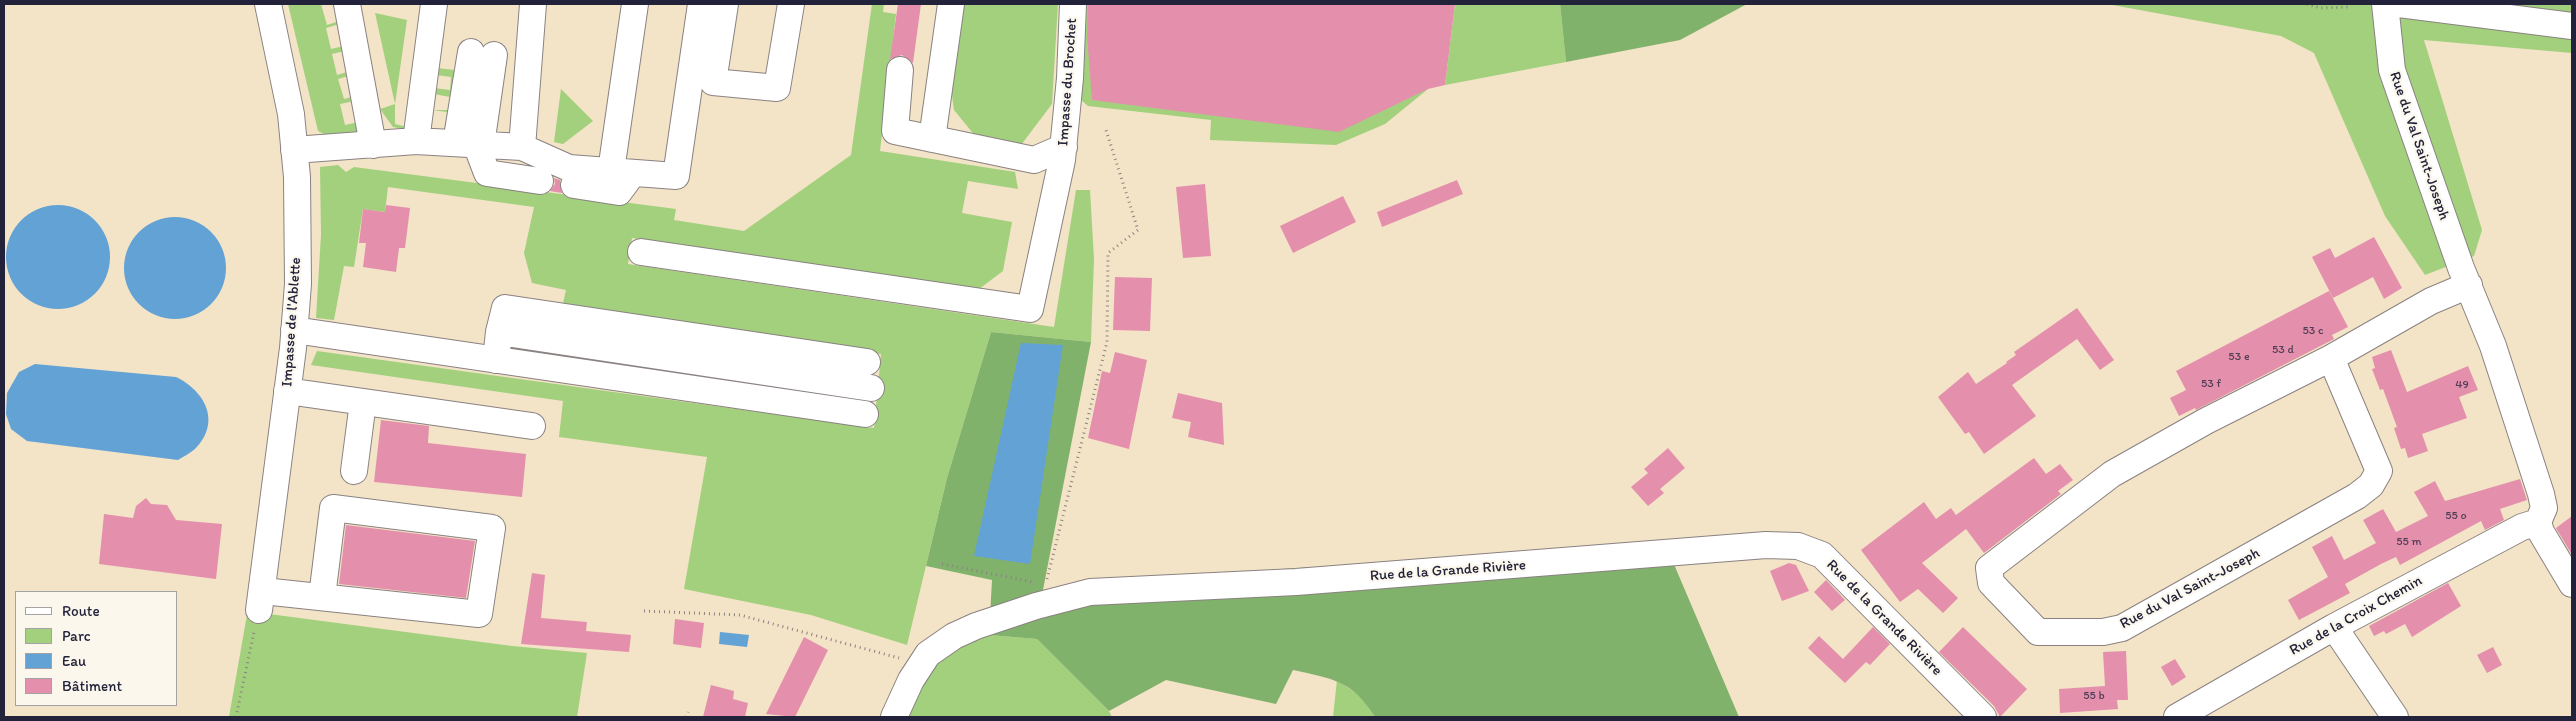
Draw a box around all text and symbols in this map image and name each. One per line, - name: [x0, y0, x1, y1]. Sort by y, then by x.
- street label: Impasse du Brochet: [1055, 17, 1081, 147]
- street label: Rue du Val Saint-Joseph: [2385, 69, 2453, 223]
- street label: Impasse de l'Ablette: [278, 257, 306, 387]
- house number: 53 c: [2302, 324, 2324, 338]
- house number: 53 d: [2272, 343, 2294, 357]
- house number: 53 e: [2228, 350, 2250, 364]
- house number: 53 f: [2201, 377, 2221, 391]
- house number: 49: [2455, 378, 2469, 392]
- house number: 55 o: [2445, 509, 2467, 523]
- house number: 55 m: [2396, 535, 2422, 549]
- street label: Rue du Val Saint-Joseph: [2117, 545, 2263, 633]
- street label: Rue de la Grande Rivière: [1822, 556, 1946, 680]
- street label: Rue de la Grande Rivière: [1369, 557, 1527, 585]
- street label: Rue de la Croix Chemin: [2287, 572, 2425, 660]
- legend: [15, 591, 178, 706]
- text: Route: [62, 602, 100, 620]
- text: Parc: [62, 627, 91, 645]
- text: Eau: [62, 652, 86, 670]
- text: Bâtiment: [62, 677, 122, 695]
- house number: 55 b: [2083, 689, 2105, 703]

